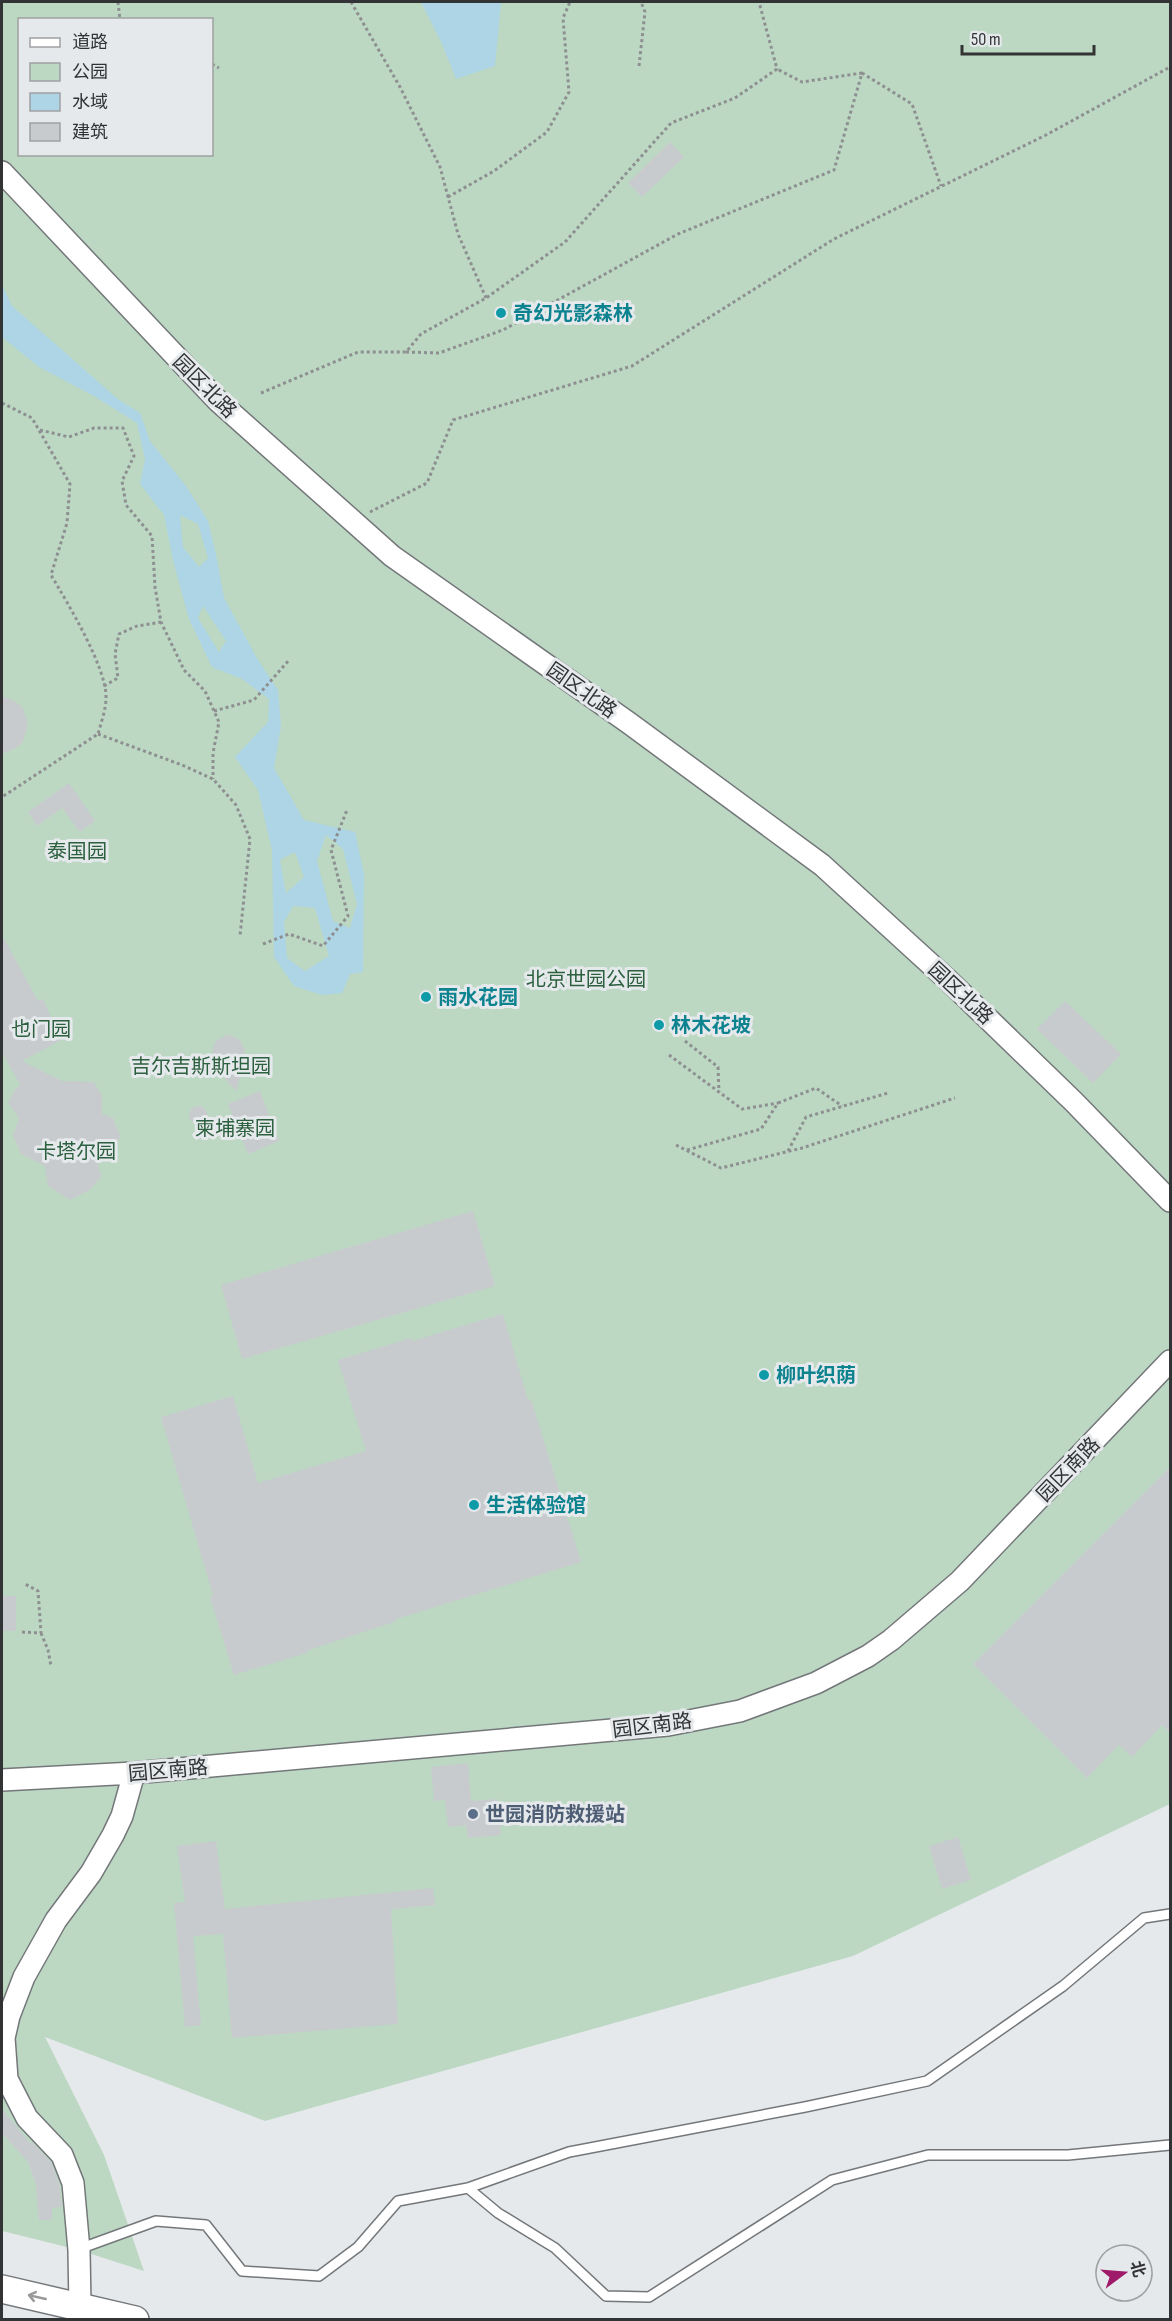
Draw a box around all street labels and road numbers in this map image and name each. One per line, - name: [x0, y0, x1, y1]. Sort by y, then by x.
- street label: 园区北路: [168, 350, 241, 423]
- street label: 园区北路: [542, 658, 621, 724]
- street label: 园区北路: [923, 958, 998, 1030]
- street label: 园区南路: [1032, 1433, 1105, 1507]
- street label: 园区南路: [611, 1709, 693, 1743]
- street label: 园区南路: [127, 1756, 209, 1786]

